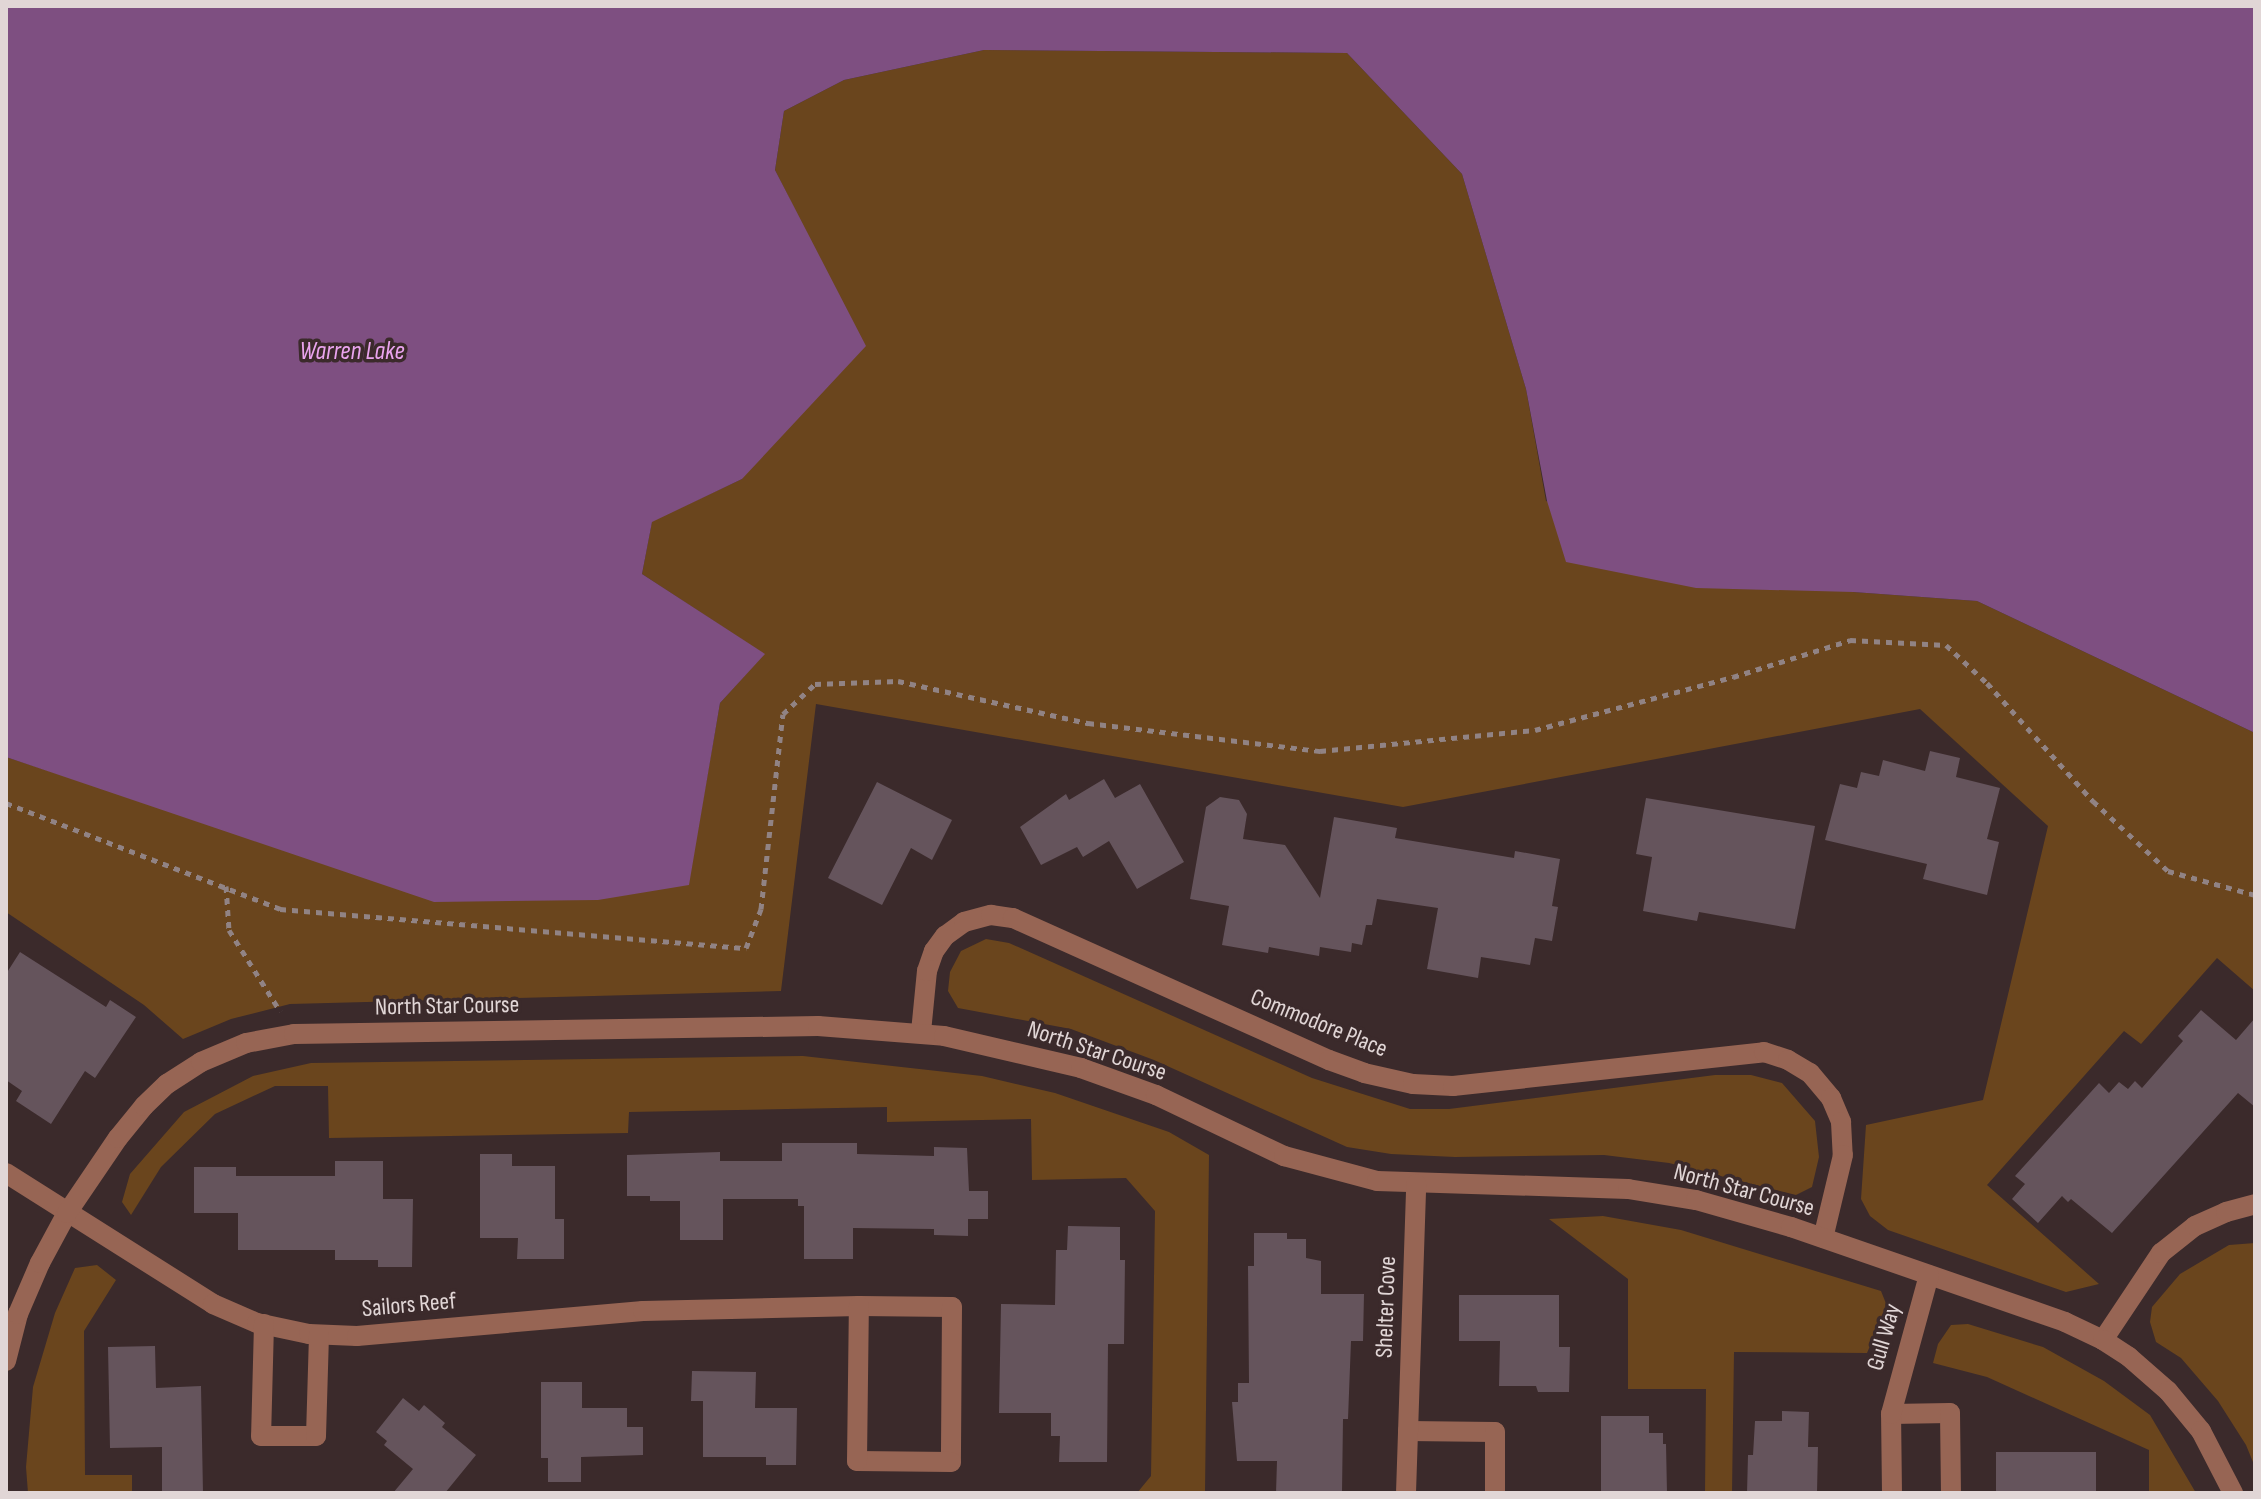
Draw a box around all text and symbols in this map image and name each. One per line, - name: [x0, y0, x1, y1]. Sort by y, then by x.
- water label: Warren Lake: [299, 336, 405, 368]
- street label: Commodore Place: [1246, 982, 1392, 1064]
- street label: North Star Course: [375, 990, 519, 1022]
- street label: North Star Course: [1024, 1015, 1170, 1087]
- street label: North Star Course: [1671, 1157, 1817, 1223]
- street label: Shelter Cove: [1370, 1255, 1402, 1359]
- street label: Sailors Reef: [361, 1287, 457, 1323]
- street label: Gull Way: [1861, 1300, 1907, 1374]

